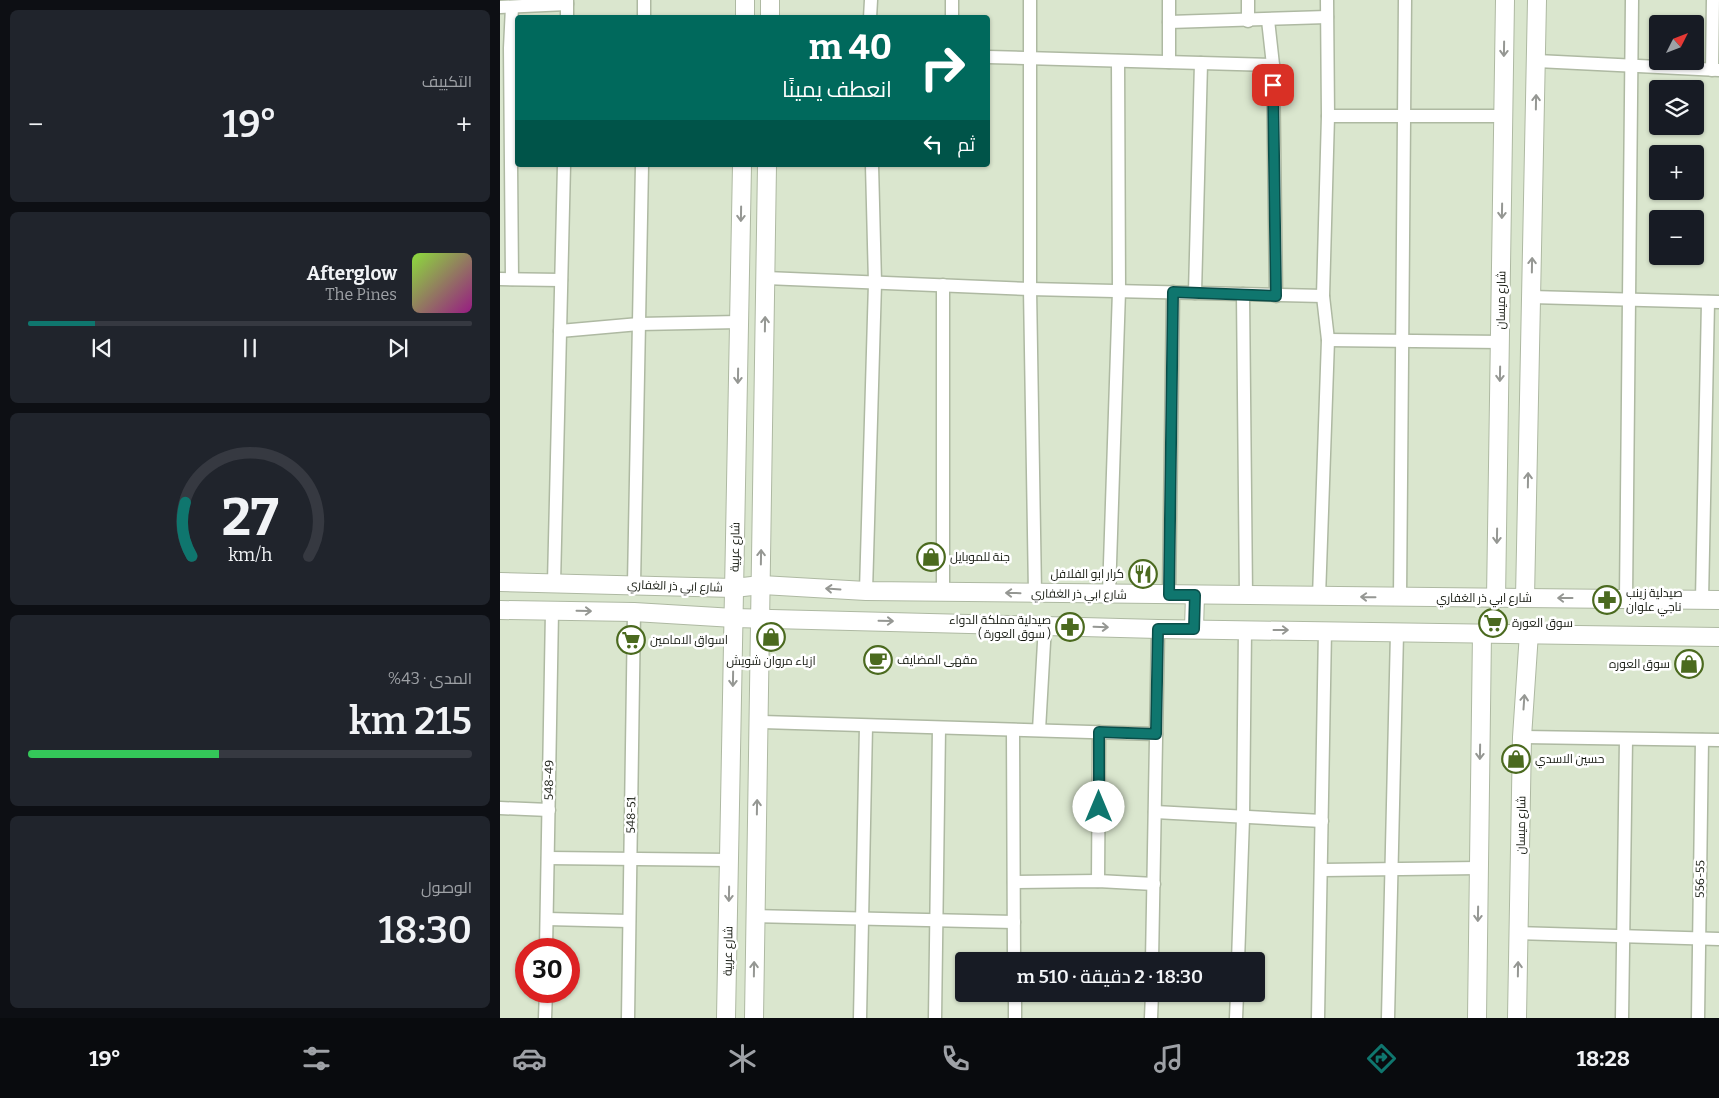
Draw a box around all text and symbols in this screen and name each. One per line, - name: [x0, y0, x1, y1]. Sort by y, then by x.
- north arrow: [1649, 15, 1704, 70]
- map controls: [1649, 15, 1704, 265]
- text: 40 m: [809, 26, 892, 68]
- icon: right: [910, 35, 975, 100]
- one-way arrow: [1499, 40, 1509, 56]
- pin: [1252, 64, 1294, 106]
- icon: arrive: [1259, 71, 1287, 99]
- text: التكييف: [422, 72, 472, 91]
- text: انعطف يمينًا: [782, 76, 892, 103]
- button: layers: [1649, 80, 1704, 135]
- one-way arrow: [1531, 95, 1540, 111]
- text: 19°: [222, 101, 277, 147]
- text: −: [28, 108, 43, 141]
- text: +: [456, 108, 472, 141]
- icon: left: [919, 130, 947, 158]
- text: ثم: [957, 133, 975, 156]
- button: +: [1649, 145, 1704, 200]
- one-way arrow: [1497, 202, 1507, 219]
- one-way arrow: [736, 205, 746, 221]
- button: −: [1649, 210, 1704, 265]
- one-way arrow: [1527, 257, 1537, 273]
- text: Afterglow: [307, 262, 397, 285]
- street label: شارع ميسان: [1493, 270, 1510, 330]
- text: The Pines: [325, 285, 397, 304]
- one-way arrow: [760, 317, 770, 333]
- icon: previous: [88, 334, 116, 362]
- icon: pause: [236, 334, 264, 362]
- icon: next: [384, 334, 412, 362]
- one-way arrow: [1495, 365, 1505, 381]
- one-way arrow: [733, 368, 743, 384]
- one-way arrow: [1523, 472, 1533, 488]
- text: 27: [222, 486, 279, 549]
- street label: شارع عربية: [728, 522, 743, 572]
- one-way arrow: [1492, 528, 1502, 544]
- shop icon: جنة للموبايل: [916, 542, 946, 572]
- text: km/h: [228, 544, 272, 566]
- one-way arrow: [756, 549, 766, 566]
- place label: جنة للموبايل: [950, 550, 1010, 564]
- restaurant icon: كرار ابو الفلافل: [1128, 559, 1158, 589]
- place label: كرار ابو الفلافل: [1050, 567, 1124, 581]
- street label: شارع ابي ذر الغفاري: [627, 577, 723, 598]
- one-way arrow: [825, 585, 841, 594]
- pharmacy icon: صيدلية زينب ناجي علوان: [1592, 585, 1622, 615]
- street label: شارع ابي ذر الغفاري: [1031, 586, 1127, 605]
- place label: صيدلية زينب ناجي علوان: [1626, 586, 1683, 617]
- one-way arrow: [1005, 588, 1022, 598]
- street label: شارع ابي ذر الغفاري: [1436, 591, 1532, 608]
- one-way arrow: [1360, 593, 1376, 602]
- one-way arrow: [1558, 593, 1574, 603]
- one-way arrow: [575, 606, 591, 616]
- supermarket icon: سوق العورة: [1478, 608, 1508, 638]
- pharmacy icon: صيدلية مملكة الدواء ( سوق العورة ): [1055, 612, 1085, 642]
- place label: صيدلية مملكة الدواء ( سوق العورة ): [949, 613, 1051, 641]
- place label: سوق العورة: [1512, 616, 1573, 630]
- one-way arrow: [878, 617, 894, 626]
- shop icon: ازياء مروان شويش: [756, 622, 786, 652]
- one-way arrow: [1092, 622, 1109, 632]
- supermarket icon: اسواق الامامين: [616, 625, 646, 655]
- one-way arrow: [1272, 625, 1289, 635]
- place label: اسواق الامامين: [650, 633, 728, 647]
- cafe icon: مقهى المضايف: [863, 645, 893, 675]
- shop icon: سوق العوره: [1674, 649, 1704, 679]
- place label: مقهى المضايف: [897, 653, 978, 667]
- place label: ازياء مروان شويش: [726, 654, 816, 668]
- place label: سوق العوره: [1609, 657, 1670, 671]
- text: المدى · 43%: [388, 669, 472, 688]
- one-way arrow: [728, 670, 737, 686]
- one-way arrow: [1520, 694, 1529, 710]
- text: 215 km: [349, 698, 472, 744]
- one-way arrow: [1475, 743, 1485, 759]
- shop icon: حسين الاسدي: [1501, 744, 1531, 774]
- place label: حسين الاسدي: [1535, 752, 1604, 769]
- street label: 548-49: [542, 760, 556, 800]
- position arrow: [1072, 780, 1124, 832]
- street label: شارع ميسان: [1513, 795, 1530, 855]
- street label: 548-51: [624, 796, 638, 834]
- one-way arrow: [752, 799, 762, 816]
- street label: 556-55: [1693, 860, 1707, 898]
- text: الوصول: [421, 878, 472, 897]
- one-way arrow: [724, 885, 733, 901]
- one-way arrow: [1473, 906, 1483, 922]
- text: 18:30: [378, 907, 472, 953]
- street label: شارع عربية: [721, 926, 736, 976]
- speed limit sign: 30: [515, 938, 580, 1003]
- one-way arrow: [750, 962, 759, 978]
- one-way arrow: [1513, 962, 1523, 978]
- text: 18:30 · 2 دقيقة · 510 m: [1017, 965, 1203, 988]
- icon: filters: [299, 1041, 334, 1076]
- icon: car: [512, 1041, 547, 1076]
- icon: climate: [725, 1041, 760, 1076]
- icon: phone: [938, 1041, 973, 1076]
- icon: music: [1151, 1041, 1186, 1076]
- icon: directions: [1364, 1041, 1399, 1076]
- text: 19°: [89, 1045, 121, 1072]
- text: 18:28: [1577, 1045, 1630, 1072]

